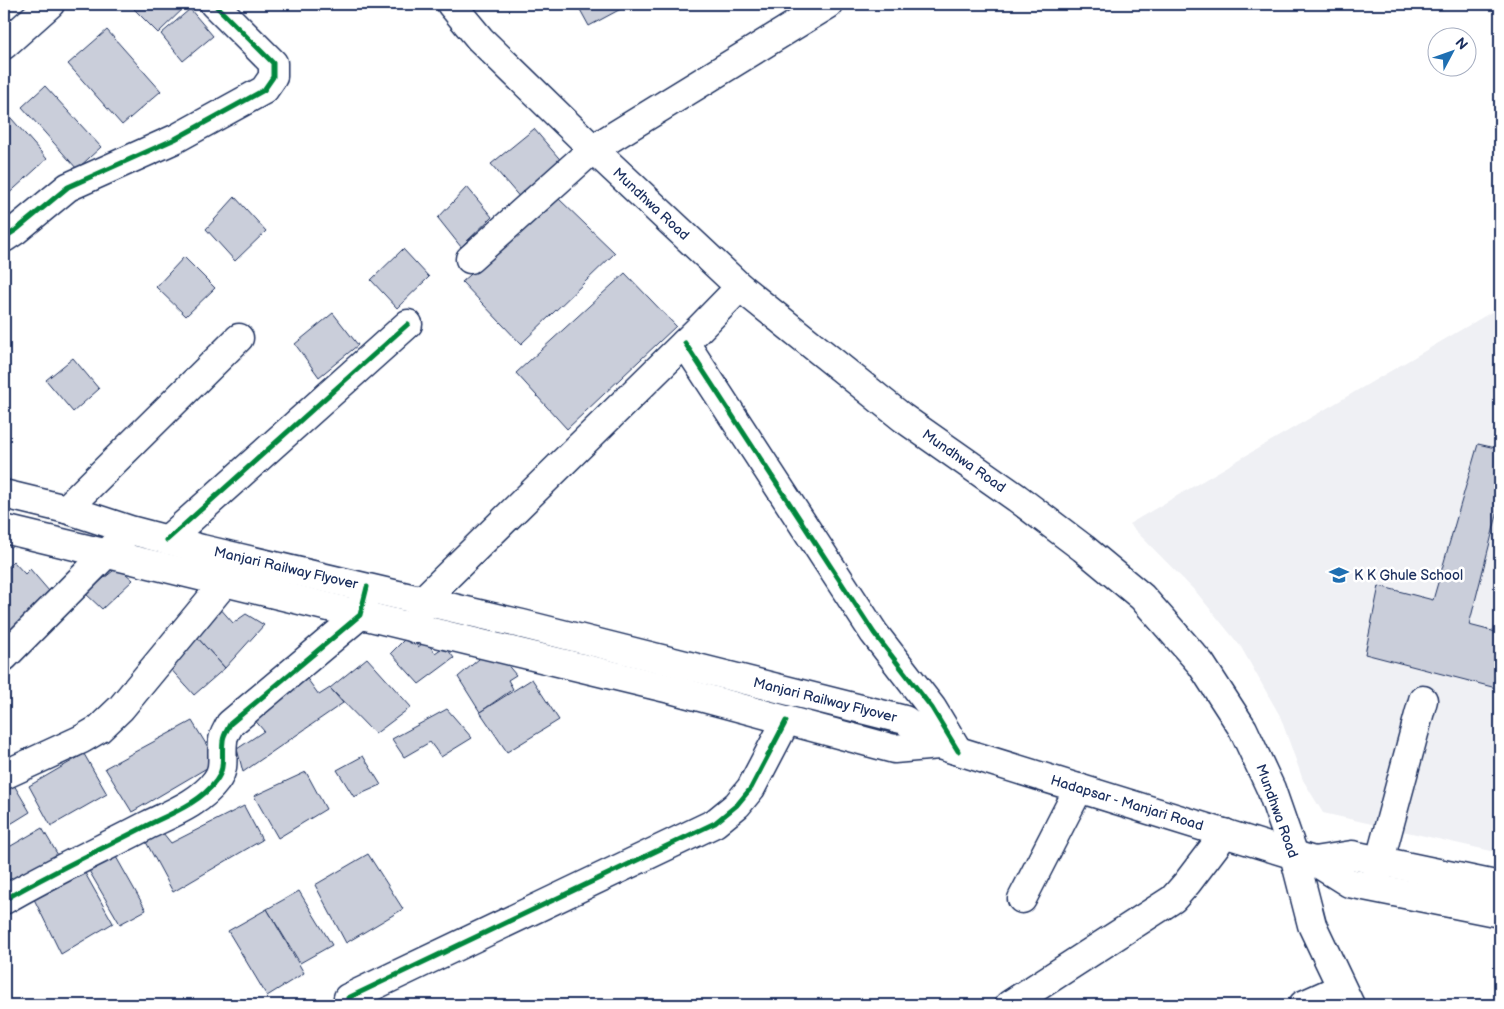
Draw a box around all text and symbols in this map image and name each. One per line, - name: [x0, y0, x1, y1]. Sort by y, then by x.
- north arrow: [1426, 28, 1476, 78]
- text: N: [1452, 34, 1471, 53]
- street label: Mundhwa Road: [609, 164, 693, 244]
- street label: Mundhwa Road: [919, 426, 1009, 496]
- street label: Manjari Railway Flyover: [212, 543, 361, 593]
- school or university icon: K K Ghule School: [1328, 564, 1350, 586]
- place label: K K Ghule School: [1354, 567, 1463, 584]
- street label: Manjari Railway Flyover: [752, 674, 899, 726]
- street label: Mundhwa Road: [1252, 762, 1302, 860]
- street label: Hadapsar - Manjari Road: [1049, 772, 1205, 834]

